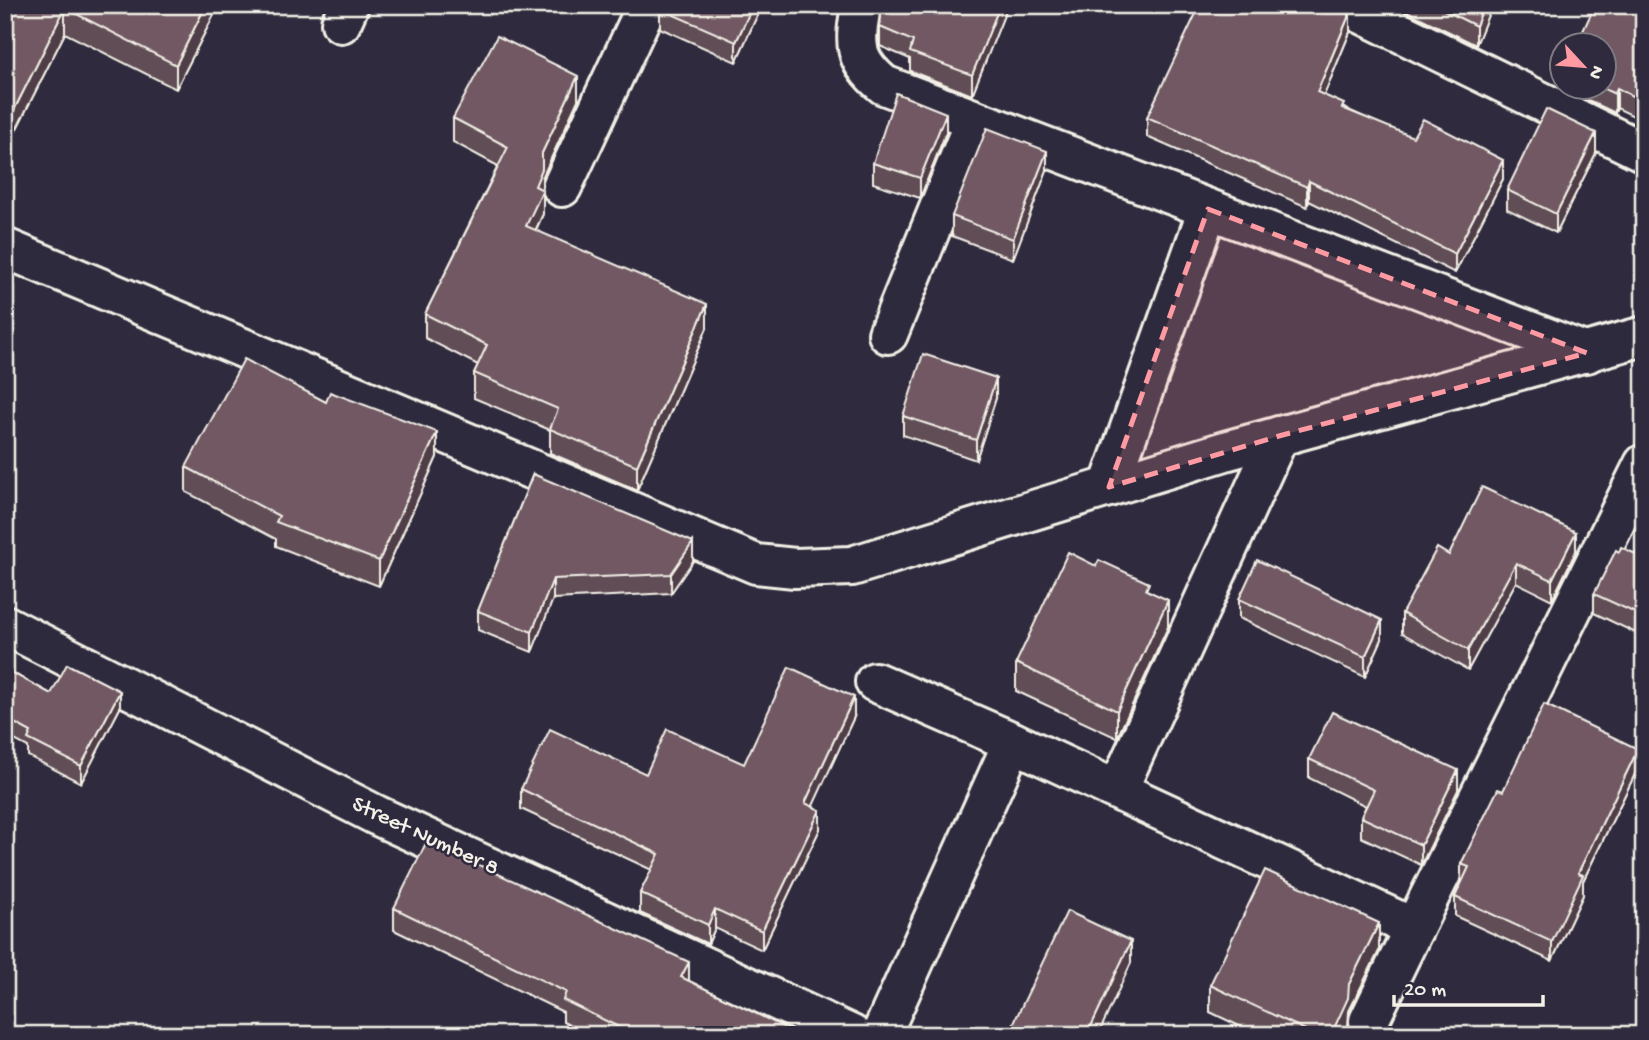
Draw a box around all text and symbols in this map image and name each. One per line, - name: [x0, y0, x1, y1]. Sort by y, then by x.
- north arrow: [1548, 32, 1618, 102]
- text: N: [1582, 61, 1608, 83]
- street label: Street Number 8: [347, 791, 503, 883]
- scale bar: [1394, 963, 1542, 1007]
- text: 20 m: [1404, 979, 1446, 1004]

